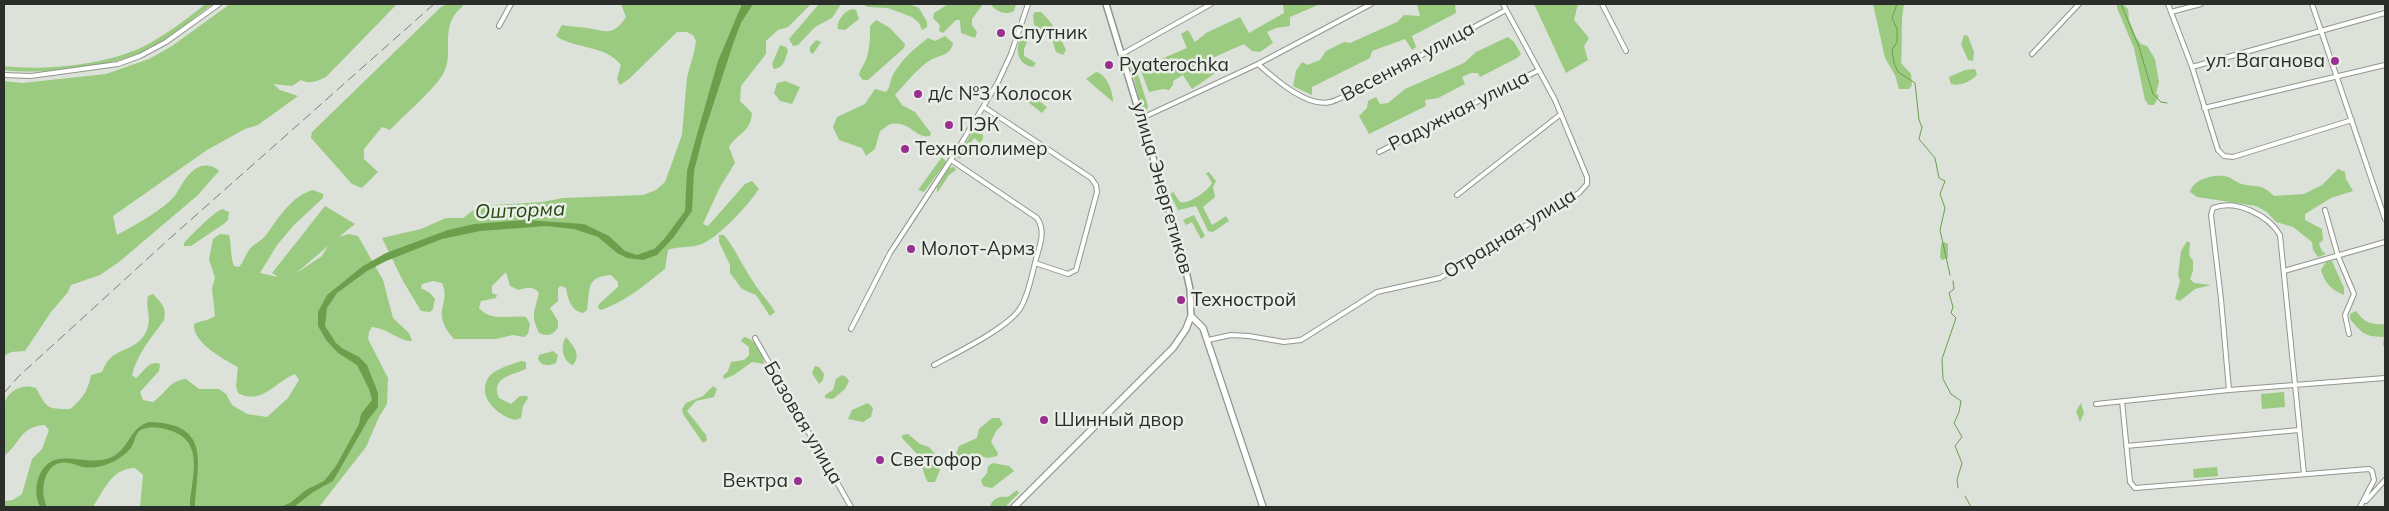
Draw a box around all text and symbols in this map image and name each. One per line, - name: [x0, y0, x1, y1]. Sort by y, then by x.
- street label: Весенняя улица: [1338, 17, 1478, 107]
- place label: Спутник: [1011, 22, 1087, 44]
- marker: Спутник: [995, 27, 1007, 39]
- place label: ул. Ваганова: [2206, 50, 2325, 72]
- place label: Pyaterochka: [1119, 54, 1229, 76]
- marker: ул. Ваганова: [2329, 55, 2341, 67]
- marker: Pyaterochka: [1103, 59, 1115, 71]
- street label: Радужная улица: [1385, 66, 1533, 156]
- place label: д/с №3 Колосок: [928, 83, 1072, 105]
- marker: д/с №3 Колосок: [912, 88, 924, 100]
- street label: улица Энергетиков: [1127, 99, 1197, 277]
- place label: ПЭК: [959, 114, 999, 136]
- marker: ПЭК: [943, 119, 955, 131]
- place label: Технополимер: [915, 138, 1048, 160]
- marker: Технополимер: [899, 143, 911, 155]
- street label: Отрадная улица: [1440, 184, 1580, 284]
- water label: Ошторма: [474, 197, 566, 225]
- place label: Молот-Армз: [921, 238, 1035, 260]
- marker: Молот-Армз: [905, 243, 917, 255]
- place label: Технострой: [1191, 289, 1296, 311]
- marker: Технострой: [1175, 294, 1187, 306]
- street label: Базовая улица: [759, 358, 847, 488]
- place label: Шинный двор: [1054, 409, 1184, 431]
- marker: Шинный двор: [1038, 414, 1050, 426]
- place label: Светофор: [890, 449, 982, 471]
- marker: Светофор: [874, 454, 886, 466]
- place label: Вектра: [723, 470, 788, 492]
- marker: Вектра: [792, 475, 804, 487]

